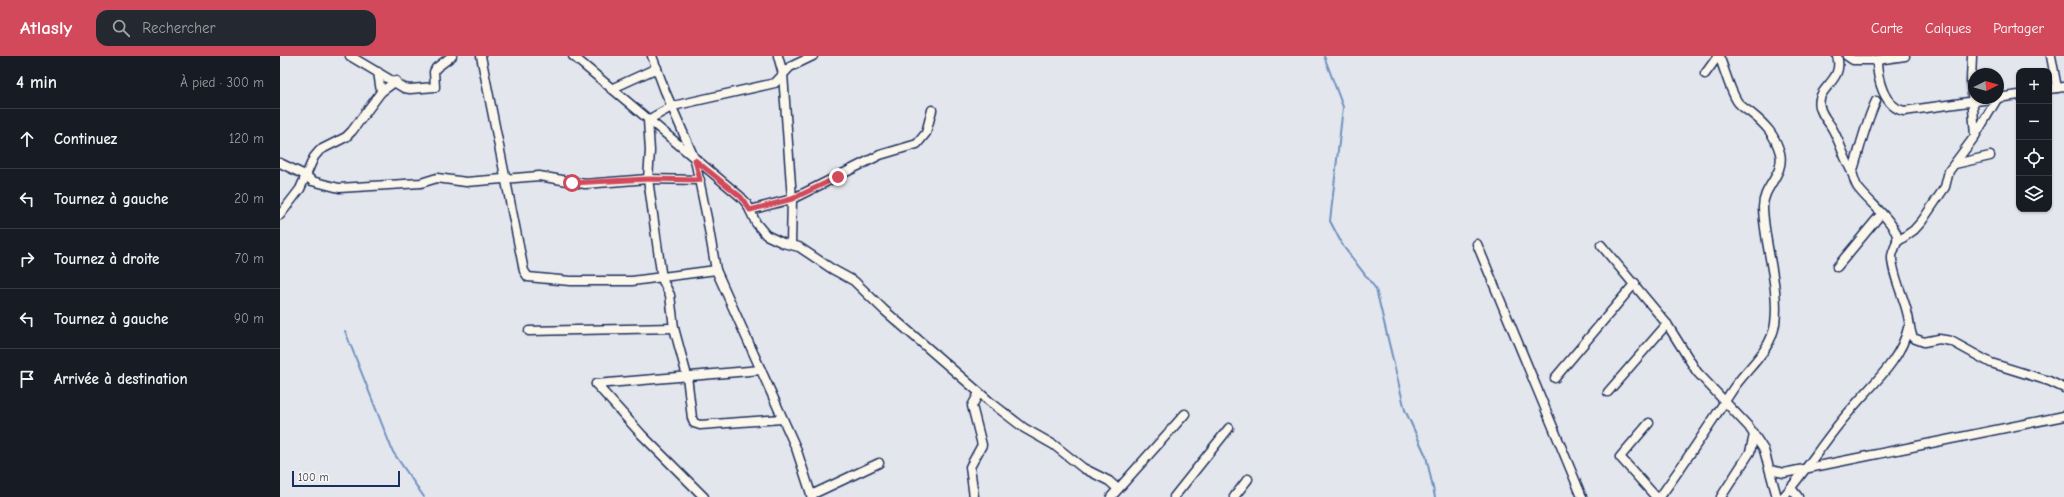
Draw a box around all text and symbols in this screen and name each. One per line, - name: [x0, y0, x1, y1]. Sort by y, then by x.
- search box: [96, 10, 376, 46]
- text: Atlasly: [20, 17, 72, 39]
- icon: search: [110, 17, 132, 39]
- text: Rechercher: [142, 19, 215, 37]
- text: Carte: [1871, 20, 1903, 37]
- text: Calques: [1925, 20, 1971, 37]
- text: Partager: [1993, 20, 2044, 37]
- north arrow: [1968, 68, 2004, 104]
- map controls: [2016, 68, 2052, 212]
- button: +: [2016, 68, 2052, 104]
- text: 4 min: [16, 73, 57, 92]
- text: À pied · 300 m: [180, 75, 264, 90]
- button: −: [2016, 104, 2052, 140]
- icon: ahead: [16, 128, 38, 150]
- text: Continuez: [54, 130, 117, 148]
- text: 120 m: [229, 131, 264, 146]
- button: locate: [2016, 140, 2052, 176]
- route end: [829, 168, 847, 186]
- route start: [563, 174, 581, 192]
- button: layers: [2016, 176, 2052, 212]
- icon: left: [16, 188, 38, 210]
- text: Tournez à gauche: [54, 190, 168, 208]
- text: 20 m: [234, 191, 264, 206]
- icon: right: [16, 248, 38, 270]
- text: Tournez à droite: [54, 250, 159, 268]
- text: 70 m: [235, 251, 264, 266]
- icon: left: [16, 308, 38, 330]
- text: Tournez à gauche: [54, 310, 168, 328]
- text: 90 m: [234, 311, 264, 326]
- icon: arrive: [16, 368, 38, 390]
- text: Arrivée à destination: [54, 370, 188, 388]
- scale bar: [292, 469, 400, 488]
- text: 100 m: [298, 471, 329, 484]

